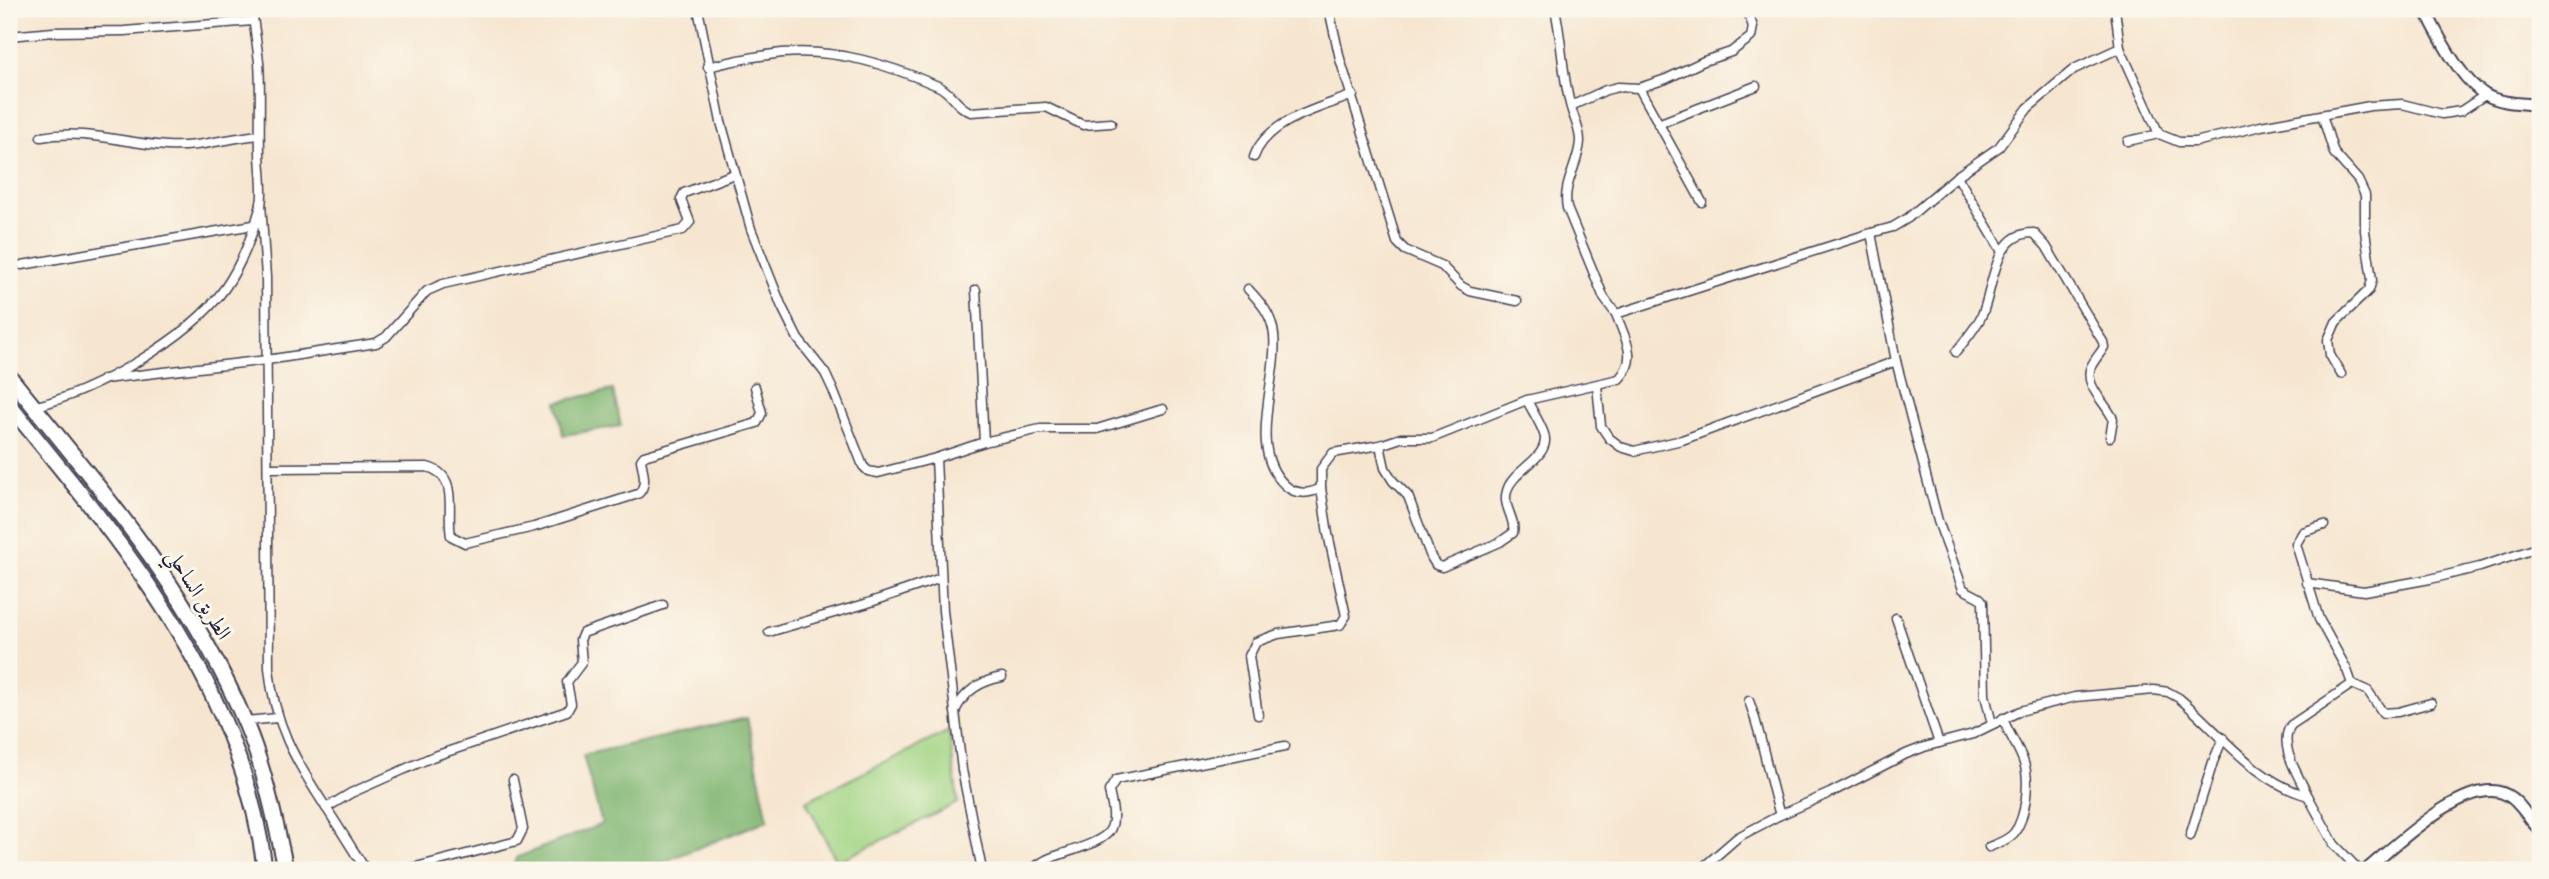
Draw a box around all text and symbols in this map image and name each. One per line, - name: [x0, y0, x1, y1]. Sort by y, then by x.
- street label: الطريق الساحلي: [155, 542, 240, 648]

